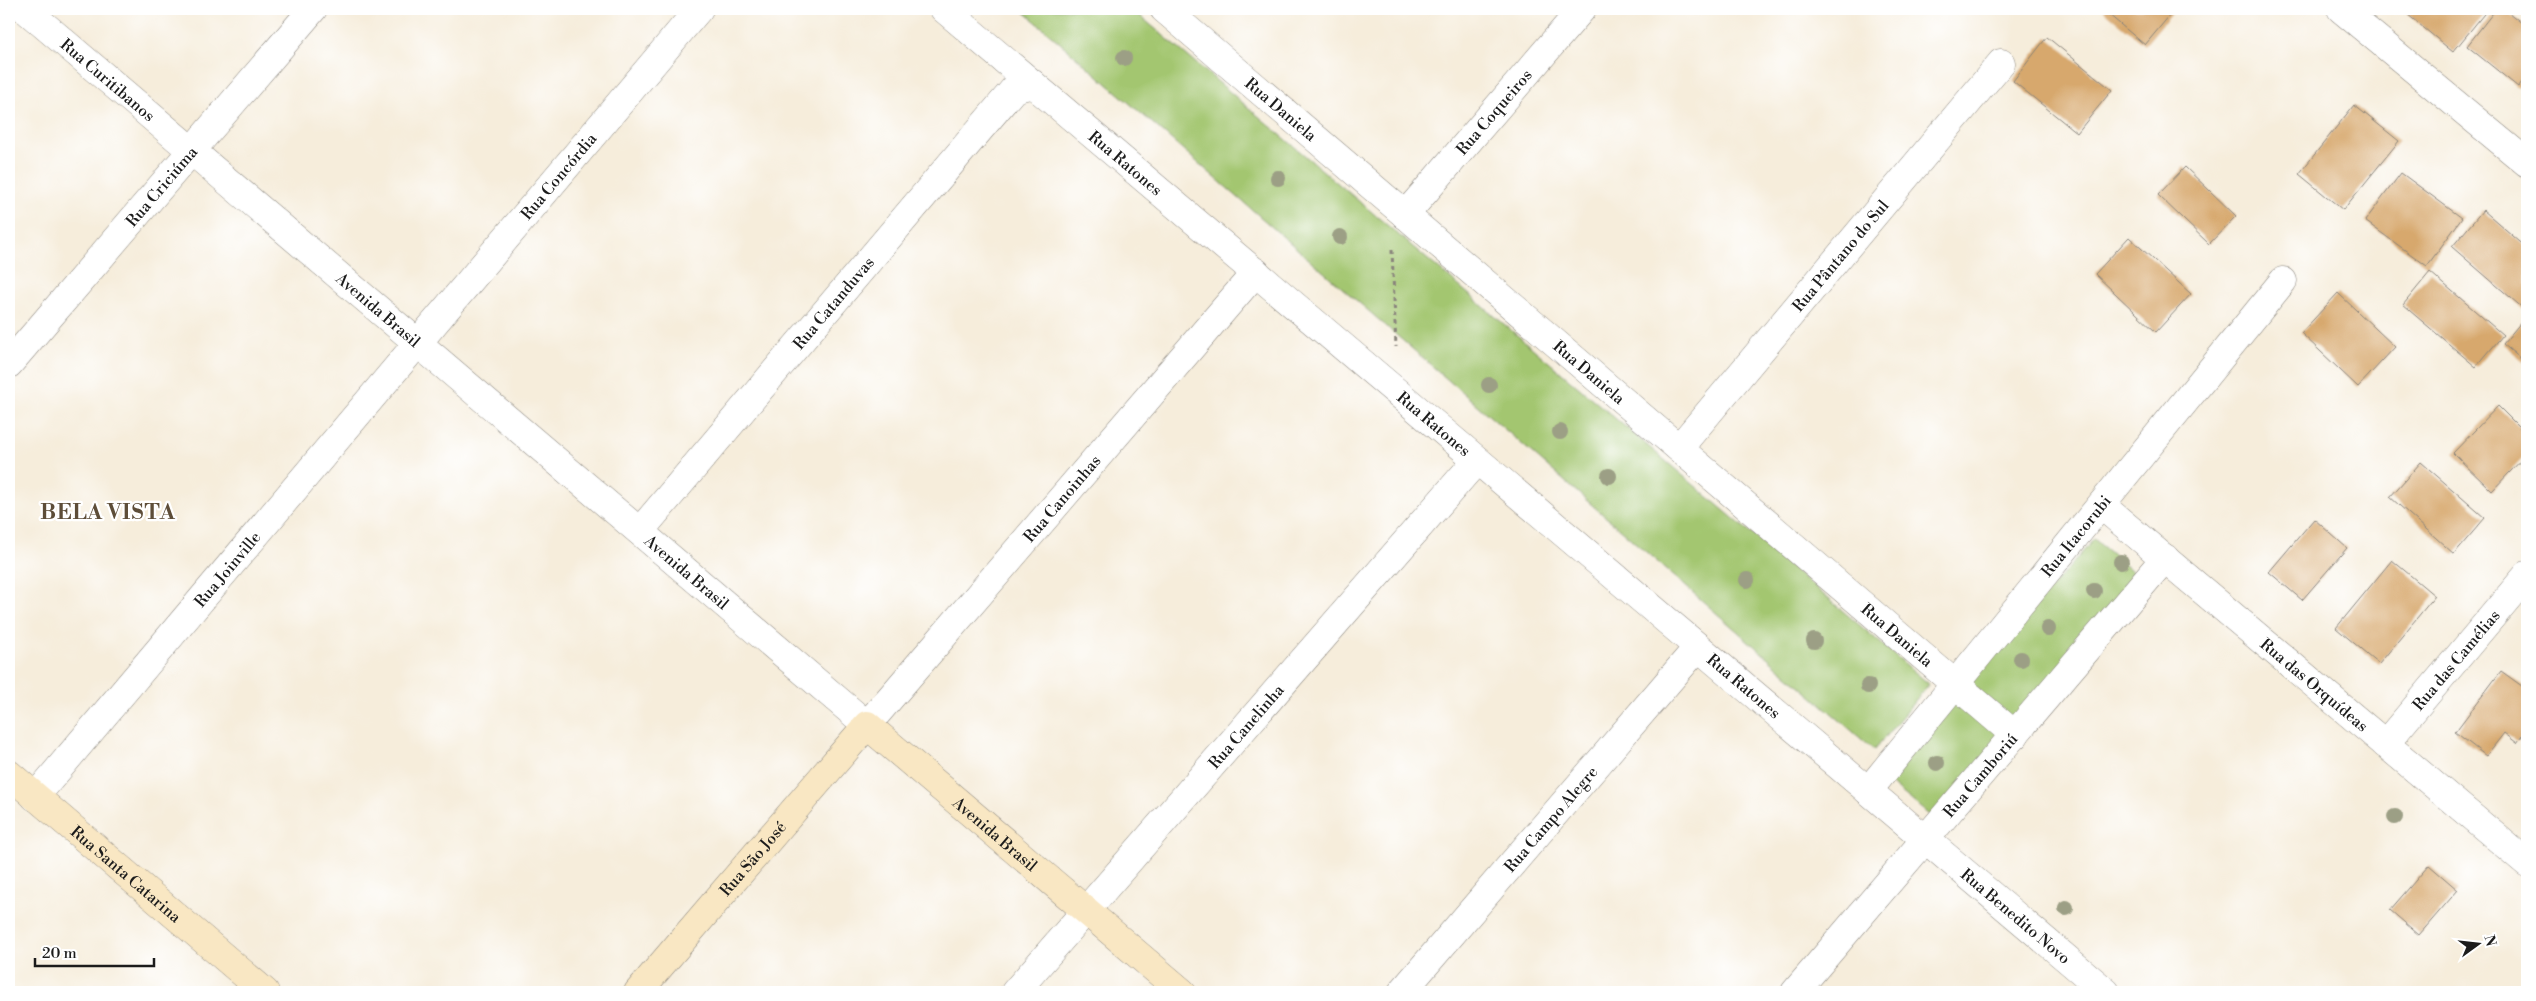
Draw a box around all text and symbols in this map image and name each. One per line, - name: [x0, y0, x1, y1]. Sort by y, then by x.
- street label: Rua Curitibanos: [56, 35, 159, 126]
- street label: Rua Coqueiros: [1452, 66, 1537, 159]
- street label: Rua Daniela: [1241, 74, 1321, 146]
- street label: Rua Ratones: [1084, 127, 1166, 200]
- street label: Rua Concórdia: [517, 128, 602, 224]
- street label: Rua Criciúma: [122, 142, 203, 231]
- street label: Rua Pântano do Sul: [1788, 196, 1893, 316]
- street label: Rua Catanduvas: [789, 253, 879, 354]
- street label: Avenida Brasil: [331, 268, 424, 352]
- street label: Rua Daniela: [1549, 336, 1629, 409]
- street label: Rua Ratones: [1393, 388, 1474, 461]
- street label: Rua Canoinhas: [1019, 451, 1105, 547]
- street label: Rua Itacorubi: [2037, 491, 2116, 581]
- district label: BELA VISTA: [40, 500, 176, 526]
- street label: Rua Joinville: [190, 528, 265, 612]
- street label: Avenida Brasil: [639, 531, 733, 614]
- street label: Rua Daniela: [1857, 599, 1937, 672]
- street label: Rua das Camélias: [2409, 606, 2505, 715]
- street label: Rua das Orquídeas: [2256, 634, 2372, 736]
- street label: Rua Ratones: [1703, 650, 1784, 723]
- street label: Rua Canelinha: [1204, 680, 1289, 773]
- street label: Rua Camboriú: [1939, 730, 2022, 822]
- street label: Rua Campo Alegre: [1500, 762, 1602, 877]
- street label: Avenida Brasil: [948, 792, 1041, 876]
- street label: Rua São José: [716, 818, 791, 901]
- street label: Rua Santa Catarina: [66, 822, 186, 928]
- street label: Rua Benedito Novo: [1956, 864, 2074, 969]
- north arrow: [2454, 918, 2504, 968]
- text: N: [2479, 933, 2500, 949]
- scale bar: [35, 936, 154, 968]
- text: 20 m: [42, 944, 77, 963]

